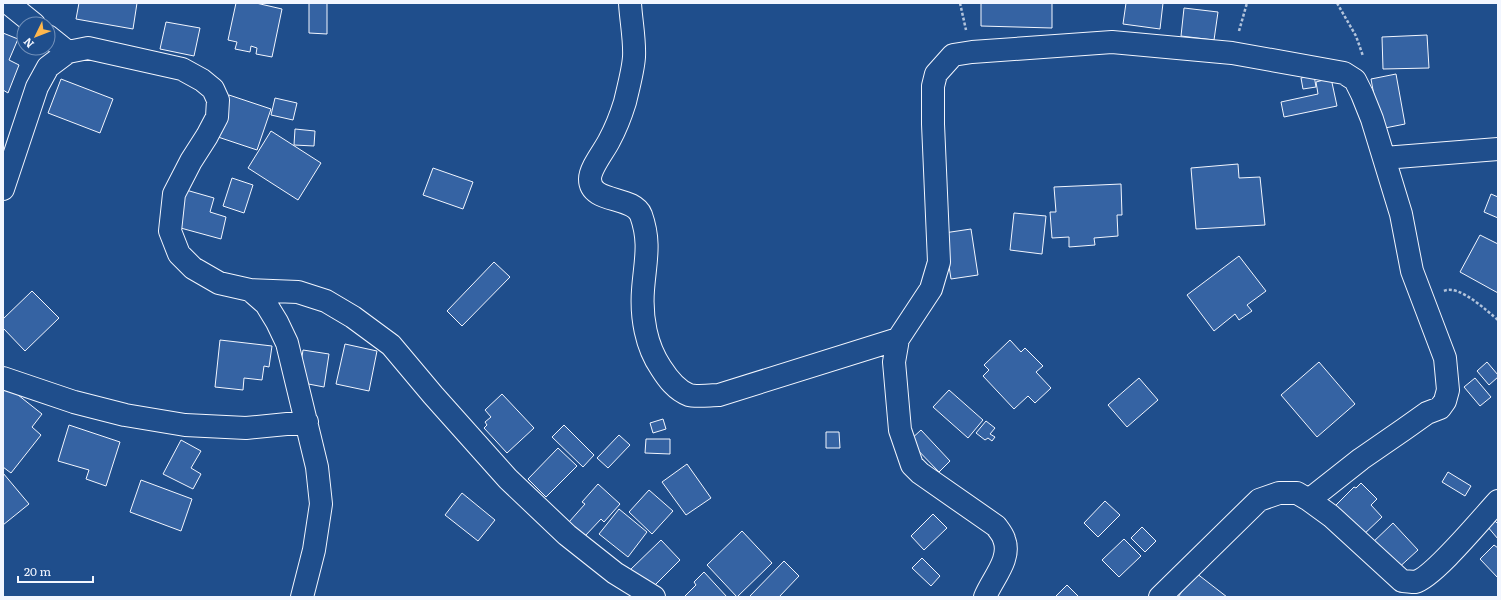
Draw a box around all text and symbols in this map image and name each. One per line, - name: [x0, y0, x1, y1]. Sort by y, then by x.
- north arrow: [16, 16, 56, 56]
- text: N: [19, 35, 37, 52]
- scale bar: [18, 558, 93, 584]
- text: 20 m: [24, 562, 51, 580]

